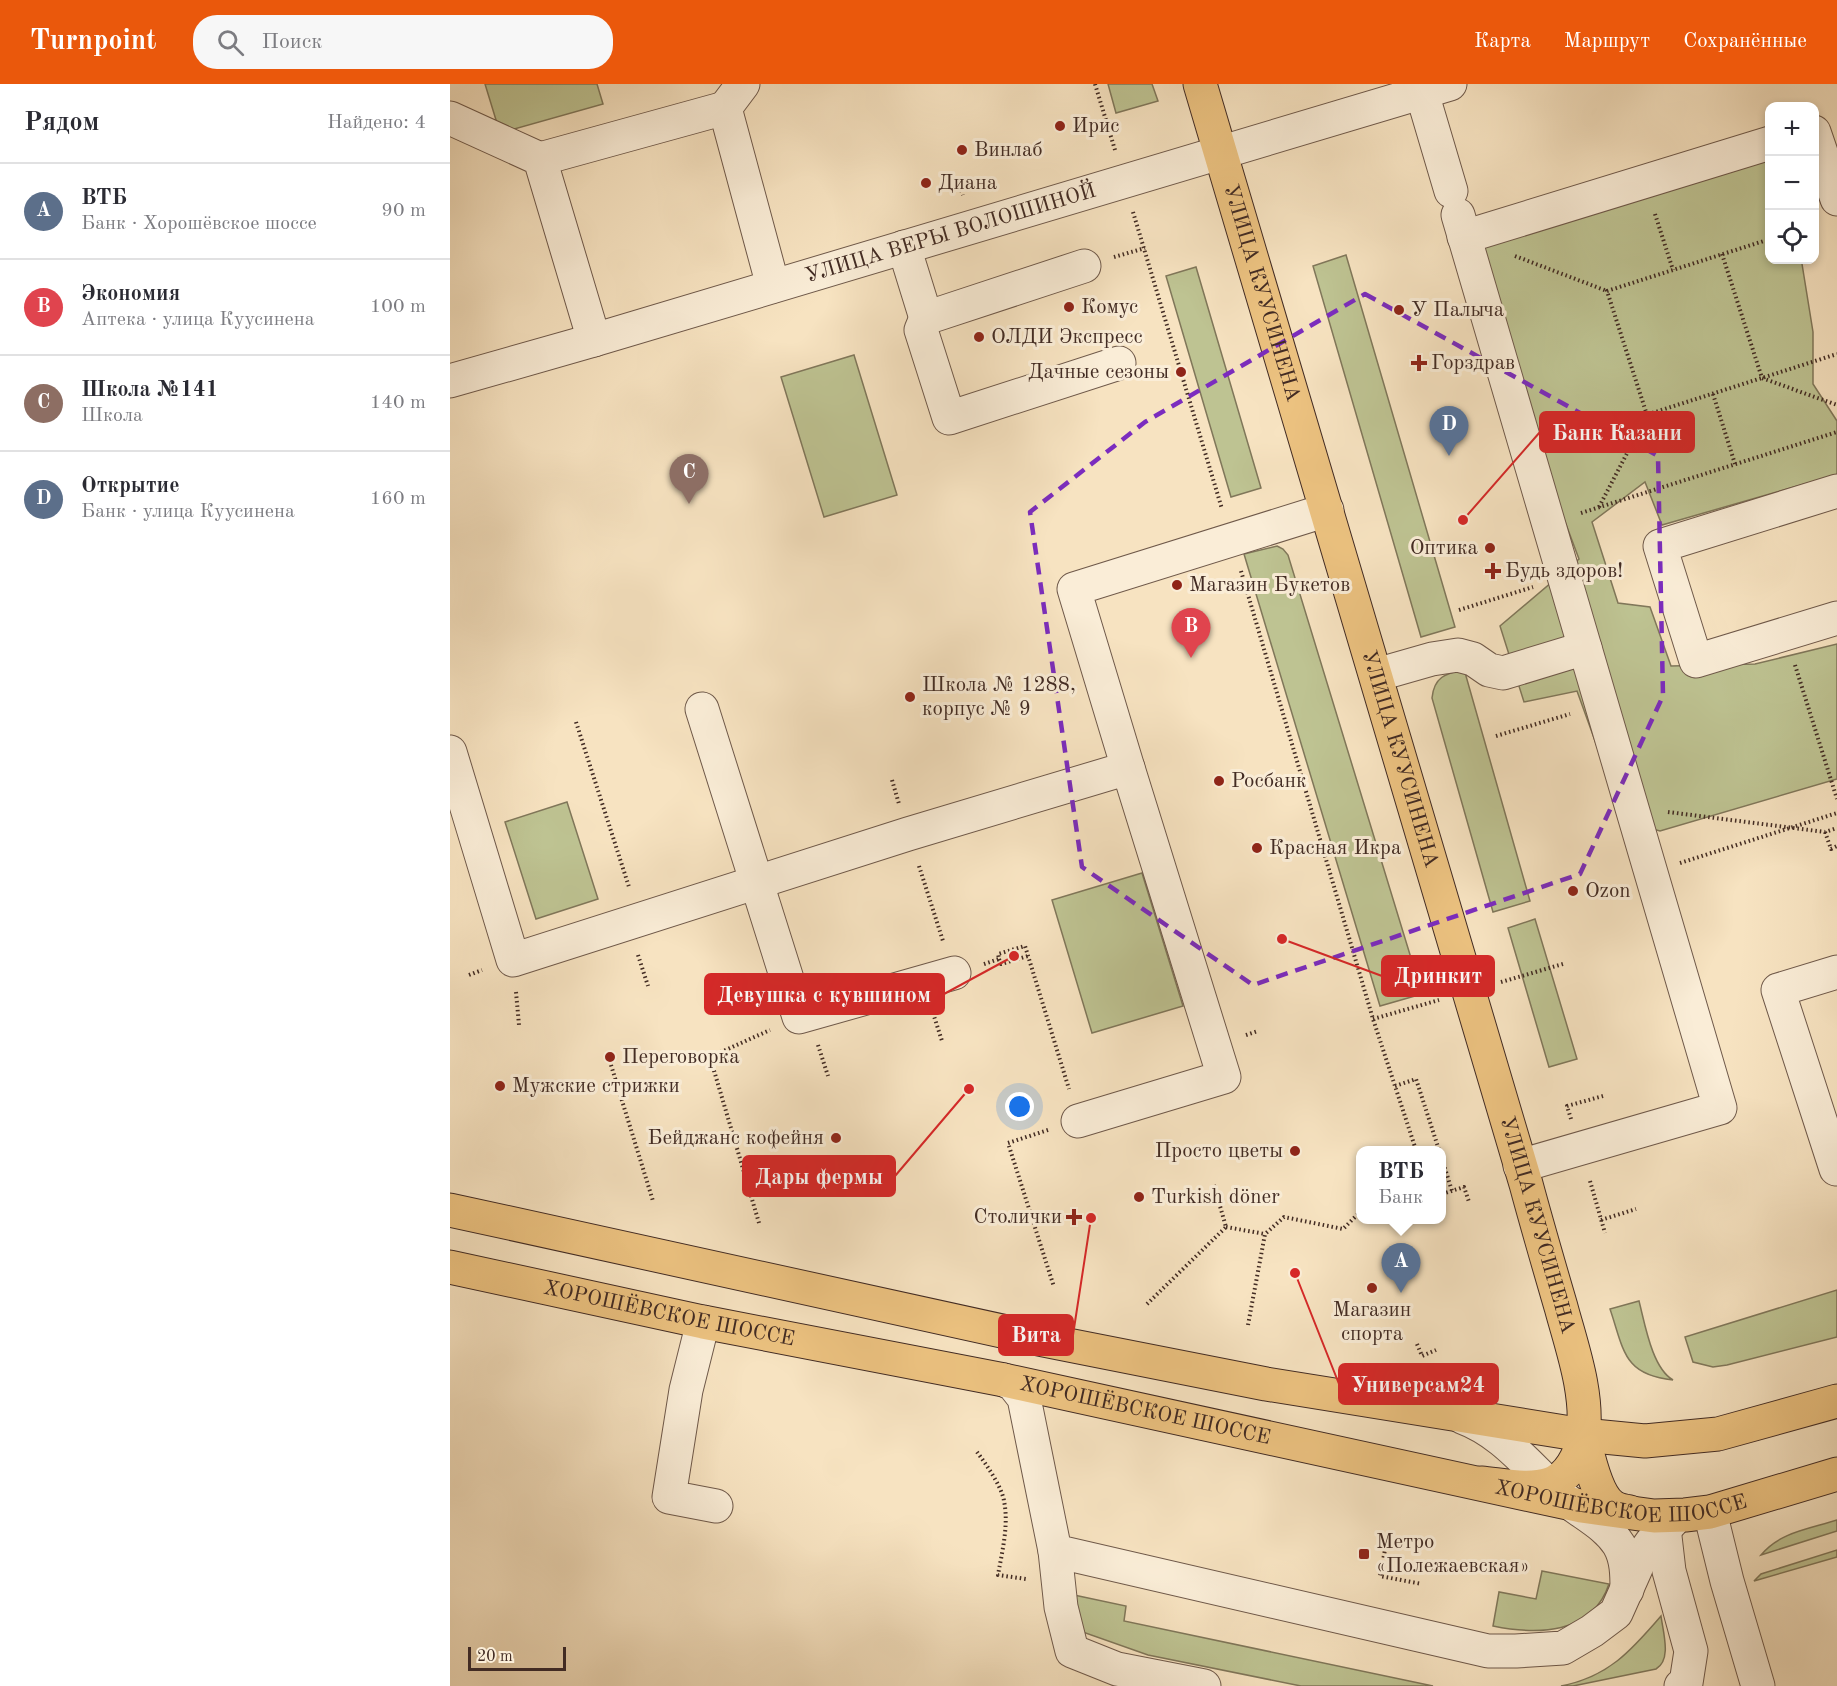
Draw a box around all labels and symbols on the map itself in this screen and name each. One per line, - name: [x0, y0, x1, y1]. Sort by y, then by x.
- place label: Ирис: [1072, 116, 1120, 137]
- marker: Ирис: [1053, 119, 1067, 133]
- place label: Винлаб: [974, 140, 1043, 161]
- marker: Винлаб: [955, 143, 969, 157]
- place label: Диана: [938, 173, 997, 194]
- street label: УЛИЦА ВЕРЫ ВОЛОШИНОЙ: [803, 175, 1098, 287]
- marker: Диана: [919, 176, 933, 190]
- street label: УЛИЦА КУУСИНЕНА: [1220, 182, 1304, 404]
- place label: Комус: [1081, 297, 1138, 318]
- marker: Комус: [1062, 300, 1076, 314]
- place label: У Палыча: [1411, 300, 1504, 321]
- marker: У Палыча: [1392, 303, 1406, 317]
- place label: ОЛДИ Экспресс: [991, 327, 1143, 348]
- marker: ОЛДИ Экспресс: [972, 330, 986, 344]
- place label: Горздрав: [1431, 353, 1515, 374]
- marker: Горздрав: [1412, 356, 1426, 370]
- place label: Дачные сезоны: [1028, 362, 1169, 383]
- marker: Дачные сезоны: [1174, 365, 1188, 379]
- pin: D: [1430, 406, 1468, 456]
- callout: Банк Казани: [1540, 412, 1694, 452]
- text: Банк Казани: [1552, 423, 1682, 445]
- pin: C: [670, 454, 708, 504]
- place label: Оптика: [1410, 538, 1478, 559]
- marker: Оптика: [1483, 541, 1497, 555]
- place label: Будь здоров!: [1505, 561, 1623, 582]
- marker: Будь здоров!: [1486, 564, 1500, 578]
- place label: Магазин Букетов: [1189, 575, 1350, 596]
- marker: Магазин Букетов: [1170, 578, 1184, 592]
- pin: B: [1172, 608, 1210, 658]
- street label: УЛИЦА КУУСИНЕНА: [1358, 648, 1442, 870]
- place label: Школа № 1288, корпус № 9: [922, 675, 1076, 720]
- marker: Школа № 1288, корпус № 9: [903, 690, 917, 704]
- place label: Росбанк: [1231, 771, 1307, 792]
- marker: Росбанк: [1212, 774, 1226, 788]
- place label: Красная Икра: [1269, 838, 1401, 859]
- marker: Красная Икра: [1250, 841, 1264, 855]
- place label: Ozon: [1585, 881, 1631, 902]
- marker: Ozon: [1566, 884, 1580, 898]
- callout: Дринкит: [1382, 956, 1494, 996]
- text: Дринкит: [1394, 966, 1482, 988]
- callout: Девушка с кувшином: [705, 974, 944, 1014]
- text: Девушка с кувшином: [717, 985, 931, 1007]
- place label: Переговорка: [622, 1047, 740, 1068]
- marker: Переговорка: [603, 1050, 617, 1064]
- place label: Мужские стрижки: [512, 1076, 680, 1097]
- marker: Мужские стрижки: [493, 1079, 507, 1093]
- your location: [1005, 1092, 1034, 1121]
- street label: УЛИЦА КУУСИНЕНА: [1496, 1114, 1578, 1336]
- place label: Бейджанс кофейня: [648, 1128, 824, 1149]
- marker: Бейджанс кофейня: [829, 1131, 843, 1145]
- place label: Просто цветы: [1155, 1141, 1283, 1162]
- marker: Просто цветы: [1288, 1144, 1302, 1158]
- callout: Дары фермы: [743, 1156, 895, 1196]
- text: Дары фермы: [755, 1167, 883, 1190]
- place label: Turkish döner: [1151, 1187, 1280, 1208]
- marker: Turkish döner: [1132, 1190, 1146, 1204]
- place label: Столички: [973, 1207, 1062, 1228]
- marker: Столички: [1067, 1210, 1081, 1224]
- pin: A: [1382, 1244, 1420, 1293]
- street label: ХОРОШЁВСКОЕ ШОССЕ: [542, 1277, 796, 1350]
- marker: Магазин спорта: [1365, 1281, 1379, 1295]
- place label: Магазин спорта: [1333, 1300, 1411, 1345]
- callout: Вита: [999, 1315, 1073, 1355]
- text: Вита: [1011, 1325, 1061, 1347]
- callout: Универсам24: [1339, 1364, 1498, 1404]
- street label: ХОРОШЁВСКОЕ ШОССЕ: [1018, 1373, 1273, 1448]
- text: Универсам24: [1351, 1375, 1485, 1397]
- street label: ХОРОШЁВСКОЕ ШОССЕ: [1493, 1477, 1750, 1527]
- place label: Метро «Полежаевская»: [1376, 1532, 1530, 1577]
- marker: Метро «Полежаевская»: [1357, 1547, 1371, 1561]
- scale bar: [468, 1644, 566, 1672]

